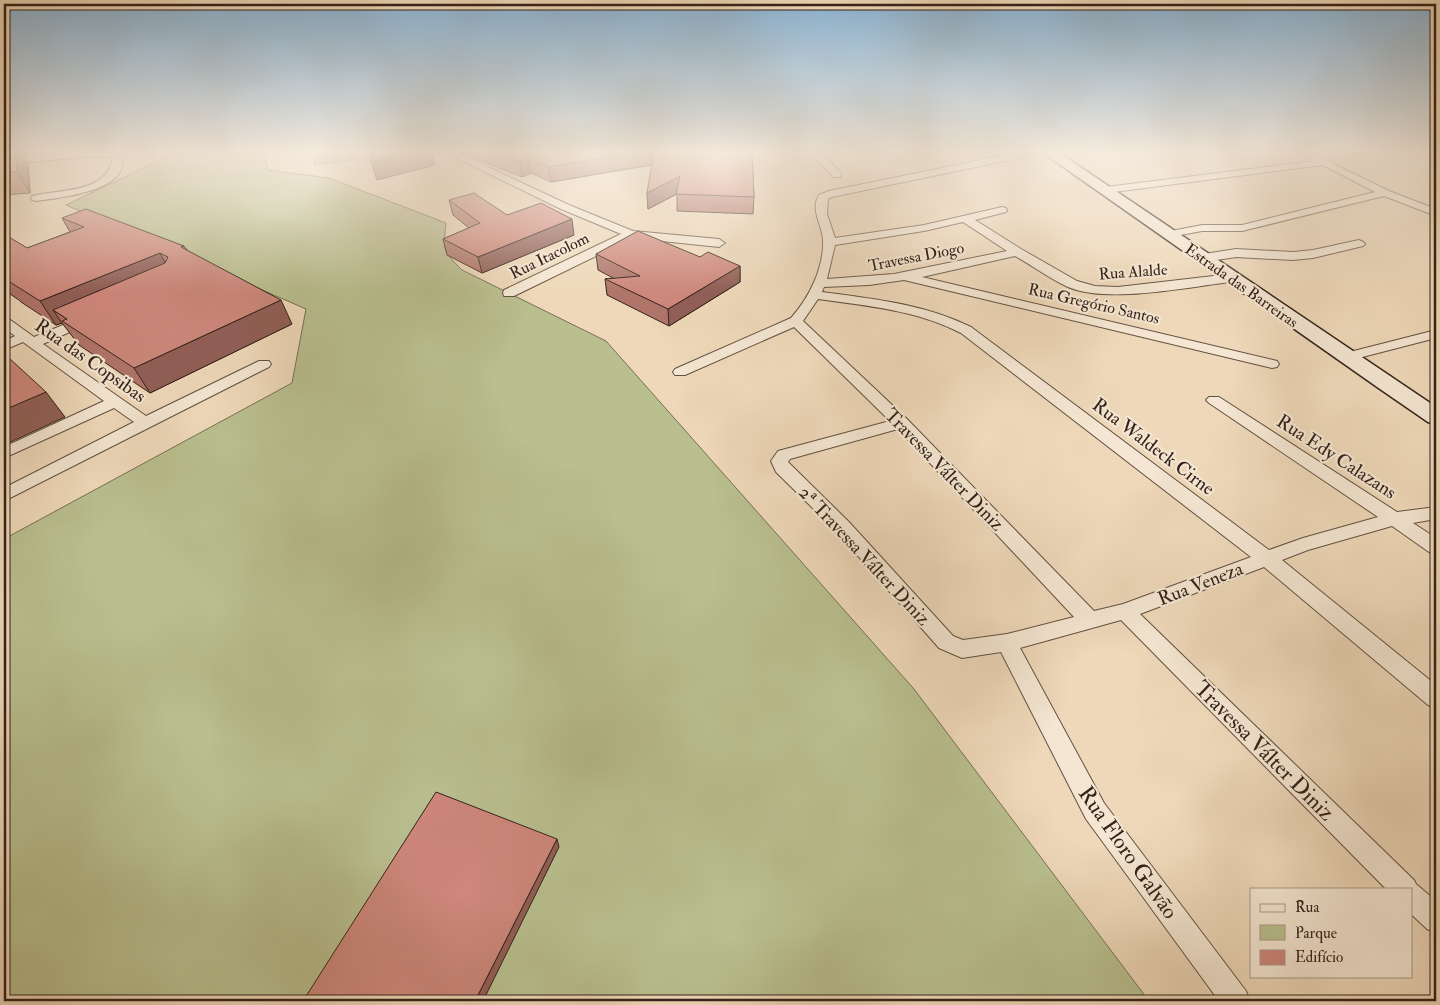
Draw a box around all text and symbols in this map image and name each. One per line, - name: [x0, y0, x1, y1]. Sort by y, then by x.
- street label: Rua Itacolom: [507, 228, 593, 284]
- street label: Travessa Diogo: [867, 238, 966, 276]
- street label: Estrada das Barreiras: [1181, 239, 1302, 332]
- street label: Rua Alalde: [1098, 260, 1168, 284]
- street label: Rua Gregório Santos: [1026, 279, 1161, 329]
- street label: Rua das Copsibas: [30, 314, 151, 409]
- street label: Rua Waldeck Cirne: [1087, 393, 1219, 501]
- street label: Travessa Válter Diniz: [880, 403, 1009, 536]
- street label: Rua Edy Calazans: [1272, 409, 1401, 505]
- street label: 2ª Travessa Válter Diniz: [793, 481, 935, 631]
- street label: Rua Veneza: [1154, 557, 1247, 611]
- street label: Travessa Válter Diniz: [1188, 675, 1341, 827]
- street label: Rua Floro Galvão: [1072, 781, 1184, 924]
- legend: [1250, 888, 1412, 978]
- text: Rua: [1295, 898, 1320, 917]
- text: Parque: [1295, 924, 1337, 943]
- text: Edifício: [1295, 948, 1343, 967]

